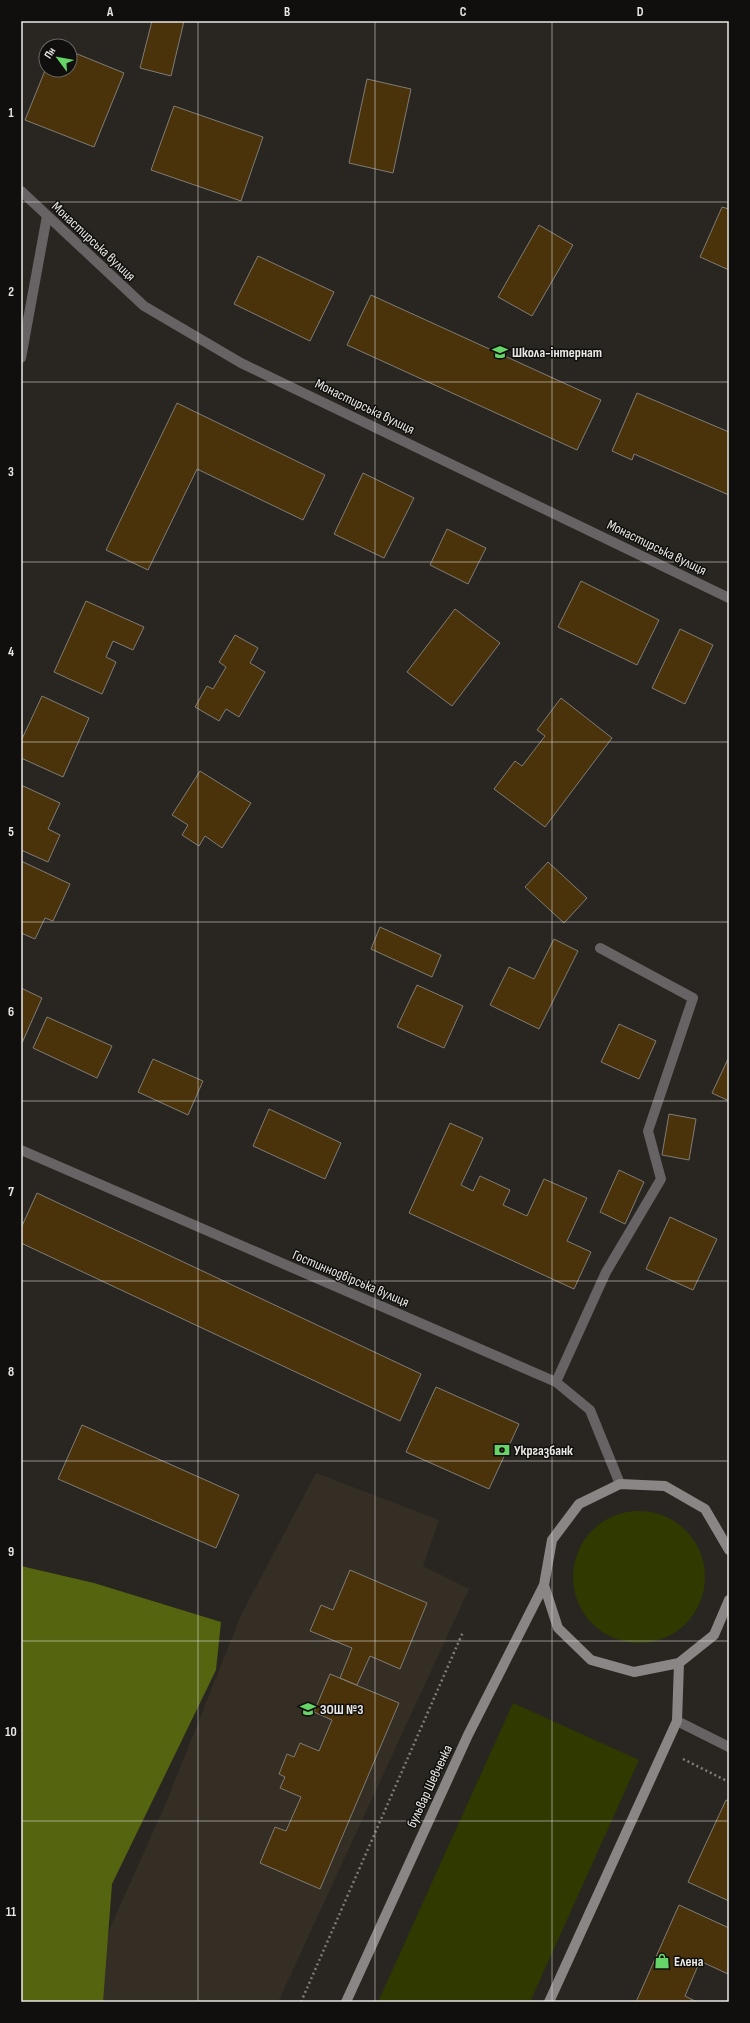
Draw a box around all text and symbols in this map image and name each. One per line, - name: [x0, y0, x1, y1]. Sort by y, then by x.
- text: A: [106, 4, 114, 20]
- text: B: [284, 4, 290, 20]
- text: C: [460, 4, 467, 20]
- text: D: [637, 4, 644, 20]
- north arrow: [38, 38, 78, 78]
- text: Пн: [42, 45, 58, 61]
- text: 1: [8, 105, 14, 121]
- street label: Монастирська вулиця: [48, 198, 139, 285]
- text: 2: [8, 284, 14, 300]
- school or university icon: Школа-інтернат: [491, 343, 509, 361]
- place label: Школа-інтернат: [512, 344, 602, 361]
- street label: Монастирська вулиця: [312, 375, 417, 438]
- text: 3: [8, 464, 14, 480]
- street label: Монастирська вулиця: [604, 516, 709, 579]
- text: 4: [8, 644, 14, 660]
- text: 5: [8, 824, 14, 840]
- text: 6: [8, 1004, 14, 1020]
- text: 7: [8, 1184, 14, 1200]
- street label: Гостиннодвірська вулиця: [290, 1246, 412, 1311]
- text: 8: [8, 1364, 14, 1380]
- bank icon: Укргазбанк: [493, 1441, 511, 1459]
- place label: Укргазбанк: [514, 1442, 573, 1459]
- text: 9: [8, 1544, 14, 1560]
- school or university icon: ЗОШ №3: [299, 1700, 317, 1718]
- place label: ЗОШ №3: [320, 1701, 363, 1718]
- text: 10: [5, 1724, 17, 1740]
- street label: бульвар Шевченка: [403, 1742, 456, 1830]
- text: 11: [6, 1904, 16, 1920]
- shop icon: Елена: [653, 1952, 671, 1970]
- place label: Елена: [674, 1953, 704, 1970]

